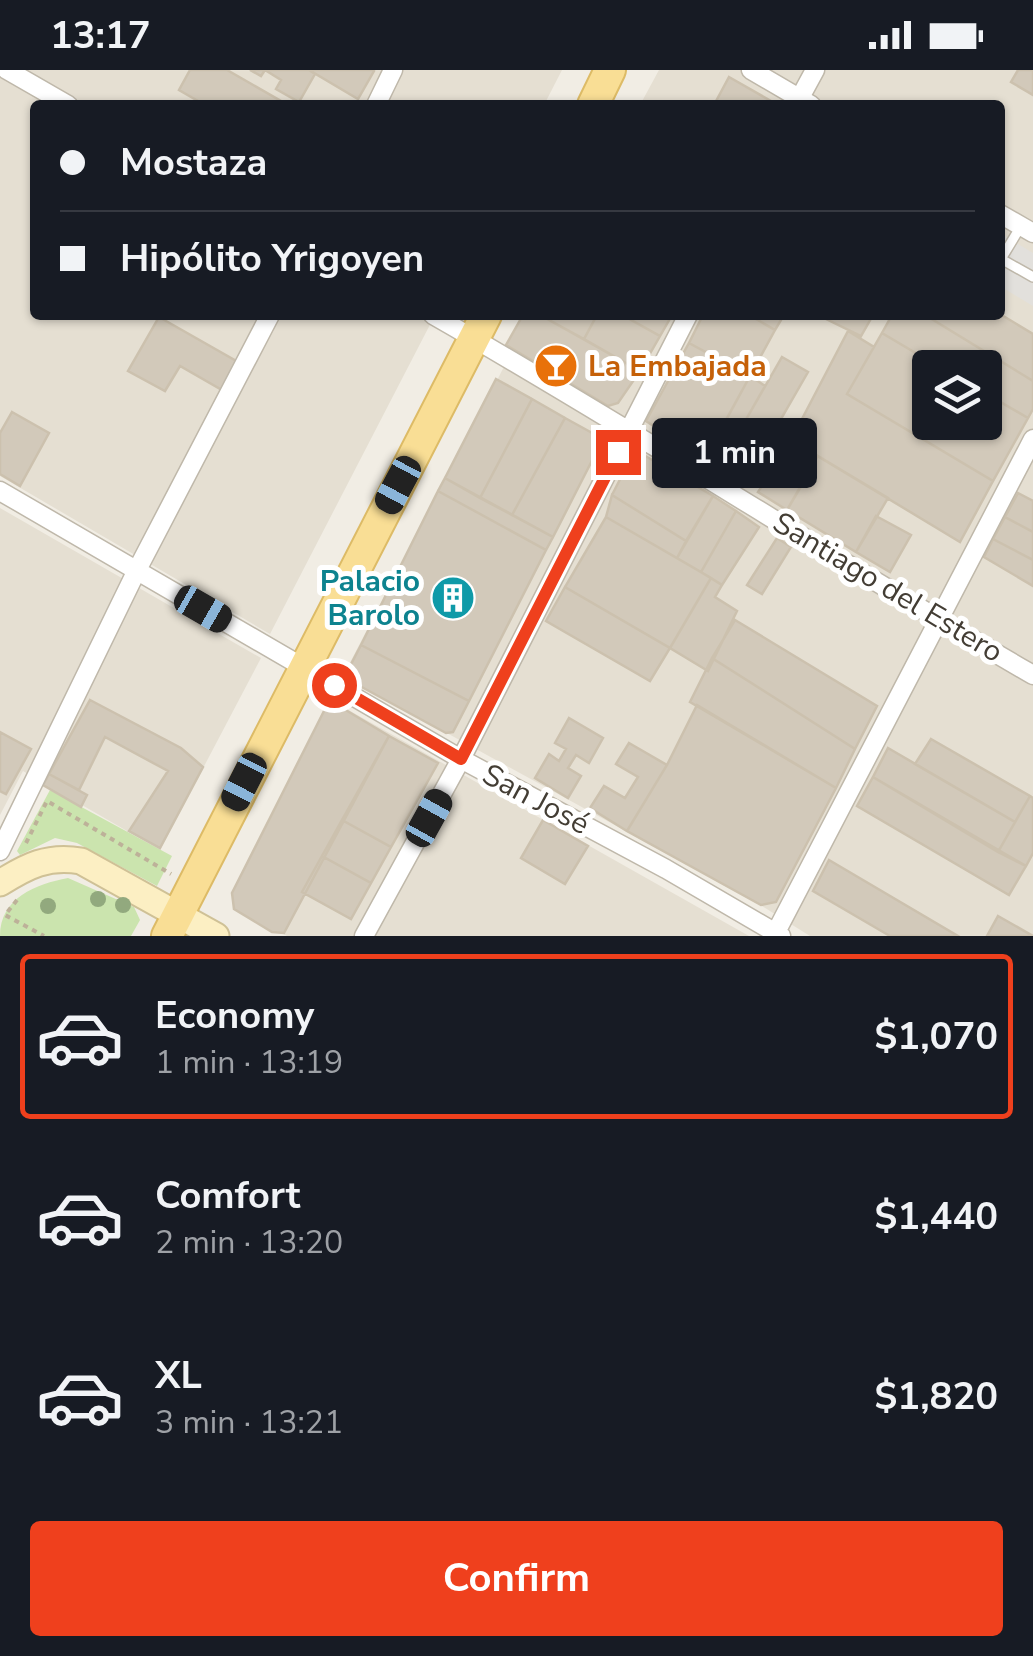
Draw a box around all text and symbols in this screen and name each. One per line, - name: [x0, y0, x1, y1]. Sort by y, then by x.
- text: 13:17: [50, 10, 151, 61]
- text: Mostaza: [120, 137, 267, 188]
- text: Hipólito Yrigoyen: [120, 233, 424, 284]
- bar icon: La Embajada: [533, 343, 579, 389]
- place label: La Embajada: [588, 346, 767, 387]
- map controls: [912, 350, 1002, 440]
- button: layers: [912, 350, 1002, 440]
- callout: 1 min: [653, 417, 818, 487]
- route end: [596, 430, 641, 475]
- text: 1 min: [693, 431, 776, 474]
- car: [371, 451, 425, 519]
- street label: Santiago del Estero: [765, 502, 1011, 672]
- place label: Palacio Barolo: [320, 561, 420, 636]
- building icon: Palacio Barolo: [430, 575, 476, 621]
- car: [170, 581, 236, 637]
- route start: [312, 663, 357, 708]
- car: [217, 748, 271, 816]
- street label: San José: [475, 754, 597, 845]
- car: [401, 784, 457, 852]
- text: Economy: [155, 990, 314, 1041]
- icon: car: [35, 992, 125, 1082]
- text: $1,070: [875, 1011, 998, 1062]
- text: 1 min · 13:19: [155, 1041, 343, 1084]
- text: Comfort: [155, 1170, 300, 1221]
- icon: car: [35, 1172, 125, 1262]
- text: $1,440: [875, 1191, 998, 1242]
- text: 2 min · 13:20: [155, 1221, 343, 1264]
- text: XL: [155, 1350, 202, 1401]
- icon: car: [35, 1352, 125, 1442]
- text: $1,820: [875, 1371, 998, 1422]
- text: 3 min · 13:21: [155, 1401, 343, 1444]
- button: Confirm: [30, 1521, 1003, 1636]

